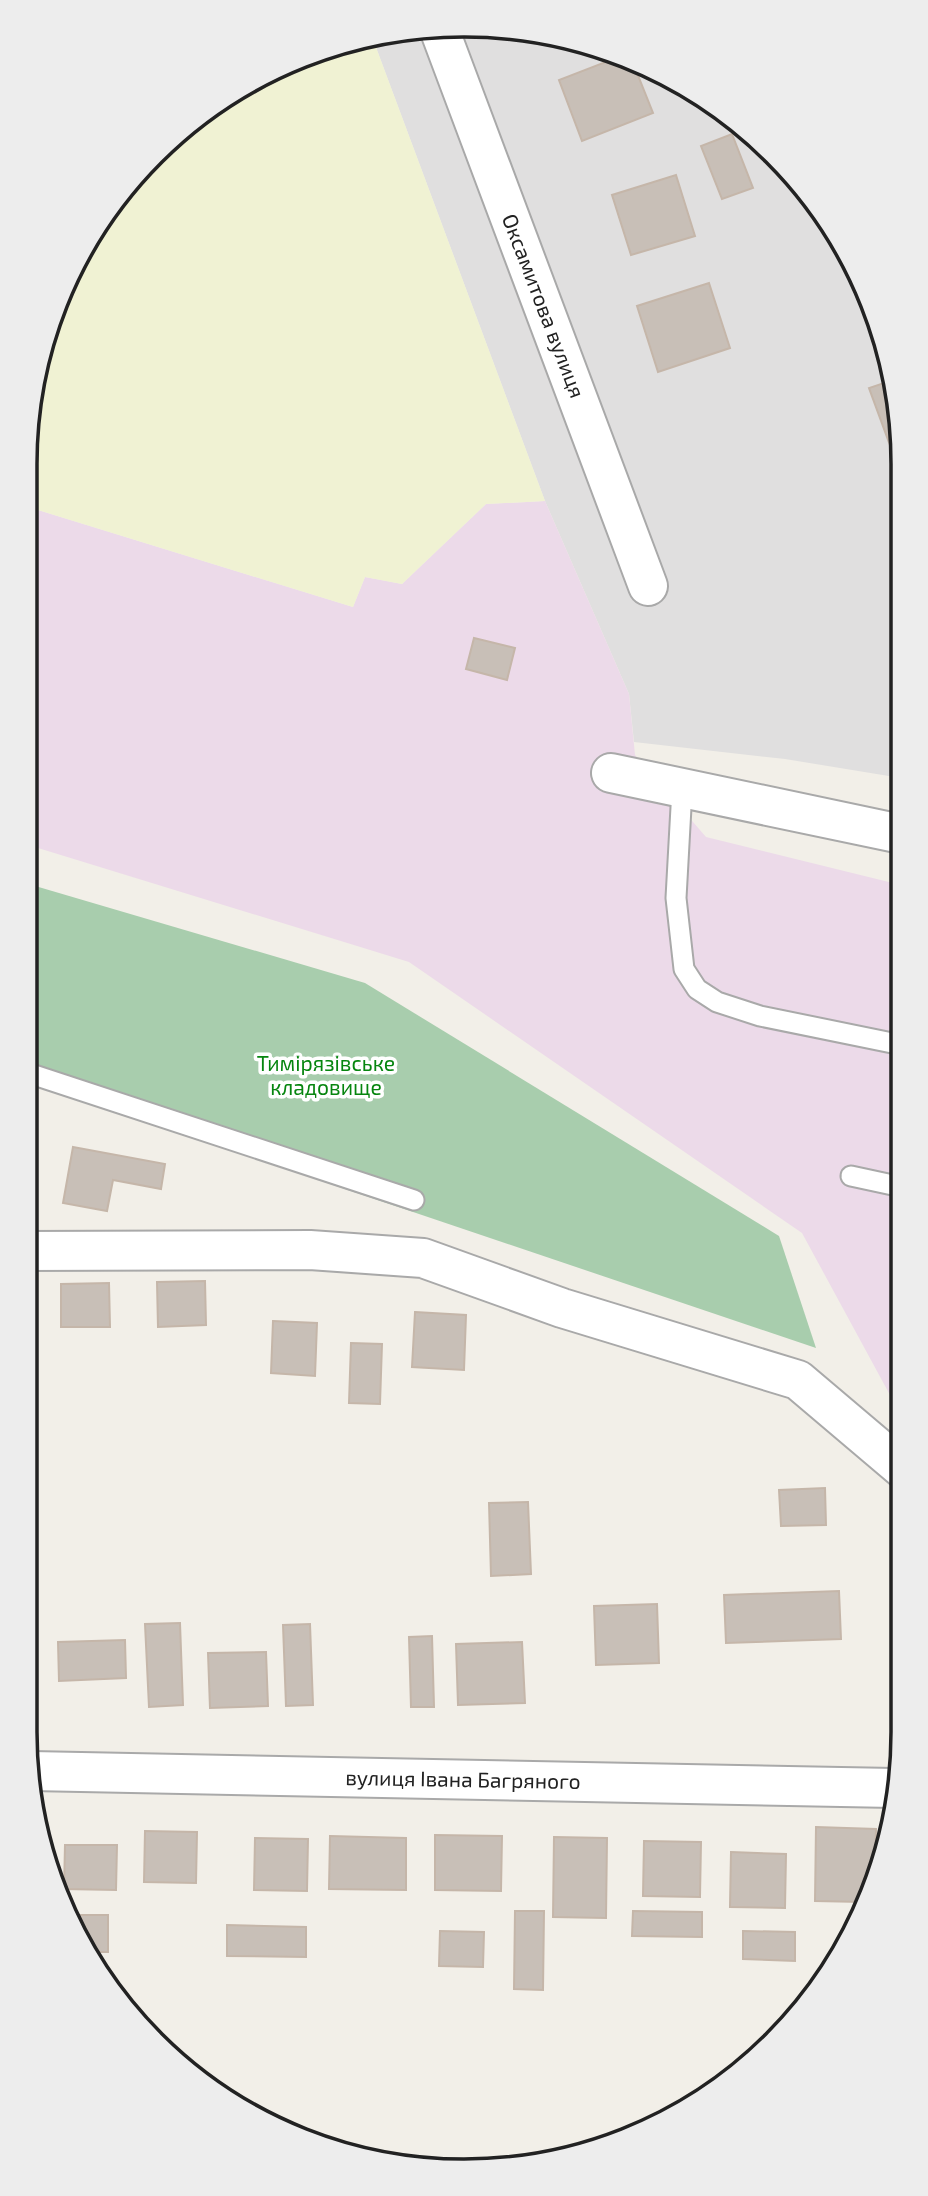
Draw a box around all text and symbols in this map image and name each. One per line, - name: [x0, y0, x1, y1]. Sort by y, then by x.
- street label: Оксамитова вулиця: [497, 210, 591, 401]
- park label: Тимірязівське кладовище: [257, 1050, 395, 1099]
- street label: вулиця Івана Багряного: [345, 1764, 581, 1794]

